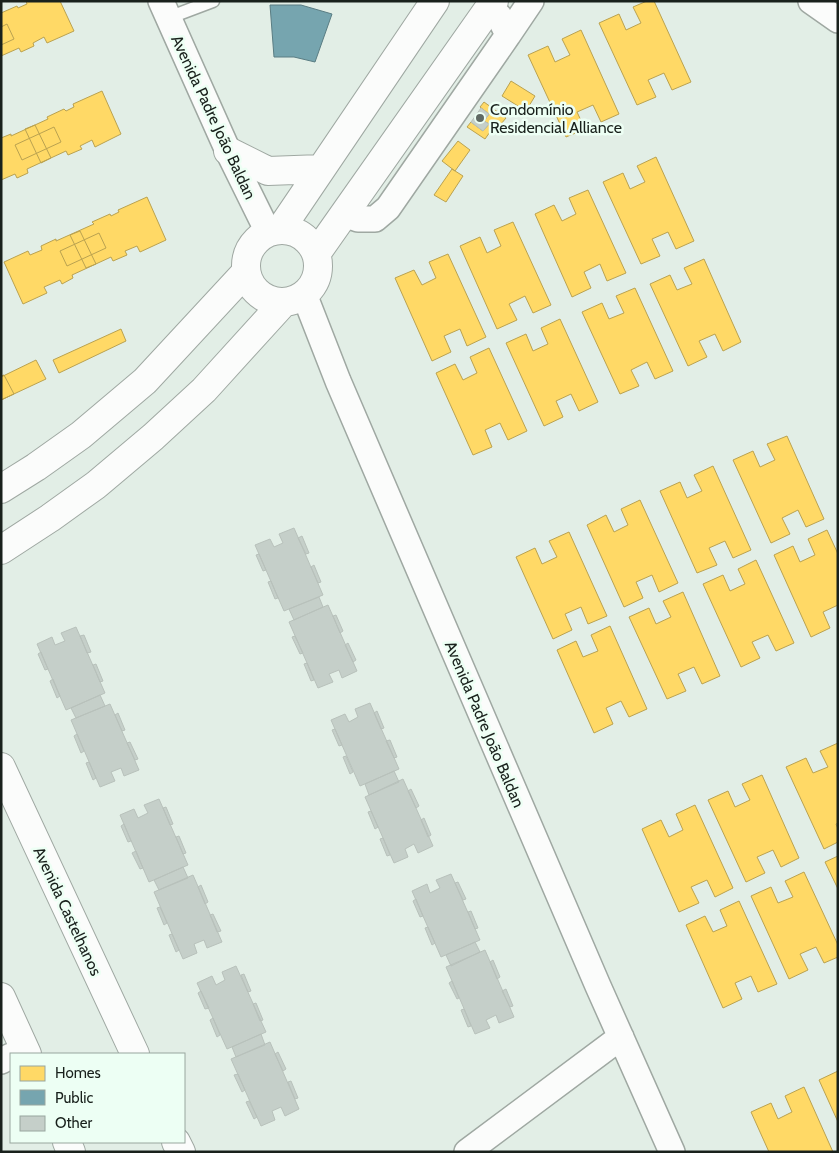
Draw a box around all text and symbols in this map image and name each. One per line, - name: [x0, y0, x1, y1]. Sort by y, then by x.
- street label: Avenida Padre João Baldan: [167, 32, 260, 202]
- place label: Condomínio Residencial Alliance: [490, 100, 622, 137]
- marker: Condomínio Residencial Alliance: [474, 112, 486, 124]
- street label: Avenida Padre João Baldan: [441, 638, 528, 810]
- street label: Avenida Castelhanos: [29, 844, 106, 979]
- legend: [10, 1053, 185, 1143]
- text: Homes: [55, 1064, 101, 1082]
- text: Public: [55, 1089, 93, 1107]
- text: Other: [55, 1114, 92, 1132]

